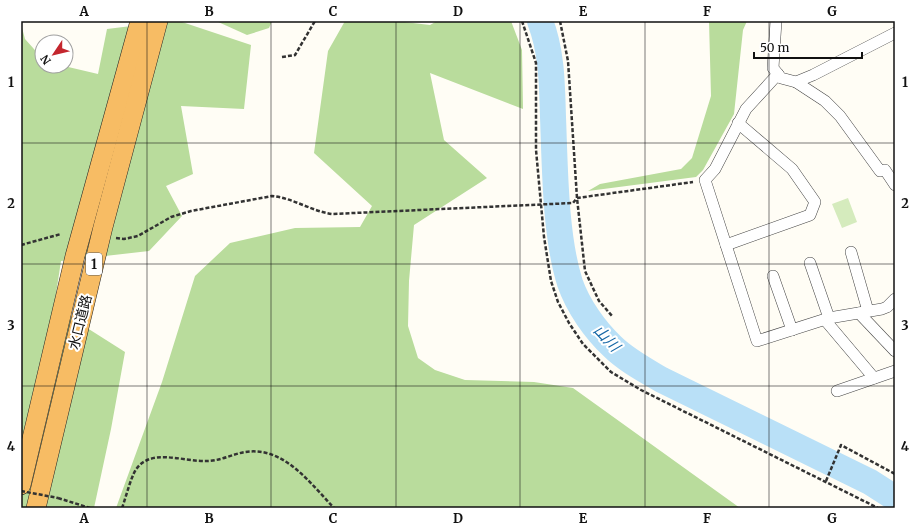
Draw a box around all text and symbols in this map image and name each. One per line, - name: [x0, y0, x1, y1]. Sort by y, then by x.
- text: A: [78, 3, 89, 20]
- text: B: [204, 3, 214, 20]
- text: C: [329, 3, 338, 20]
- text: D: [453, 3, 463, 20]
- text: E: [579, 3, 588, 20]
- text: F: [703, 3, 711, 20]
- text: G: [827, 3, 837, 20]
- north arrow: [34, 34, 74, 74]
- scale bar: [754, 34, 862, 60]
- text: 50 m: [760, 40, 789, 55]
- text: N: [37, 52, 54, 67]
- text: 1: [8, 74, 14, 91]
- text: 1: [902, 74, 908, 91]
- text: 2: [7, 195, 15, 212]
- text: 2: [901, 195, 909, 212]
- road number: 1: [86, 253, 102, 275]
- street label: 水口道路: [64, 293, 96, 351]
- text: 3: [7, 317, 15, 334]
- text: 3: [901, 317, 909, 334]
- water label: 山川: [590, 321, 626, 357]
- text: 4: [7, 438, 16, 455]
- text: 4: [901, 438, 910, 455]
- text: A: [78, 510, 89, 527]
- text: B: [204, 510, 214, 527]
- text: C: [329, 510, 338, 527]
- text: D: [453, 510, 463, 527]
- text: E: [579, 510, 588, 527]
- text: F: [703, 510, 711, 527]
- text: G: [827, 510, 837, 527]

